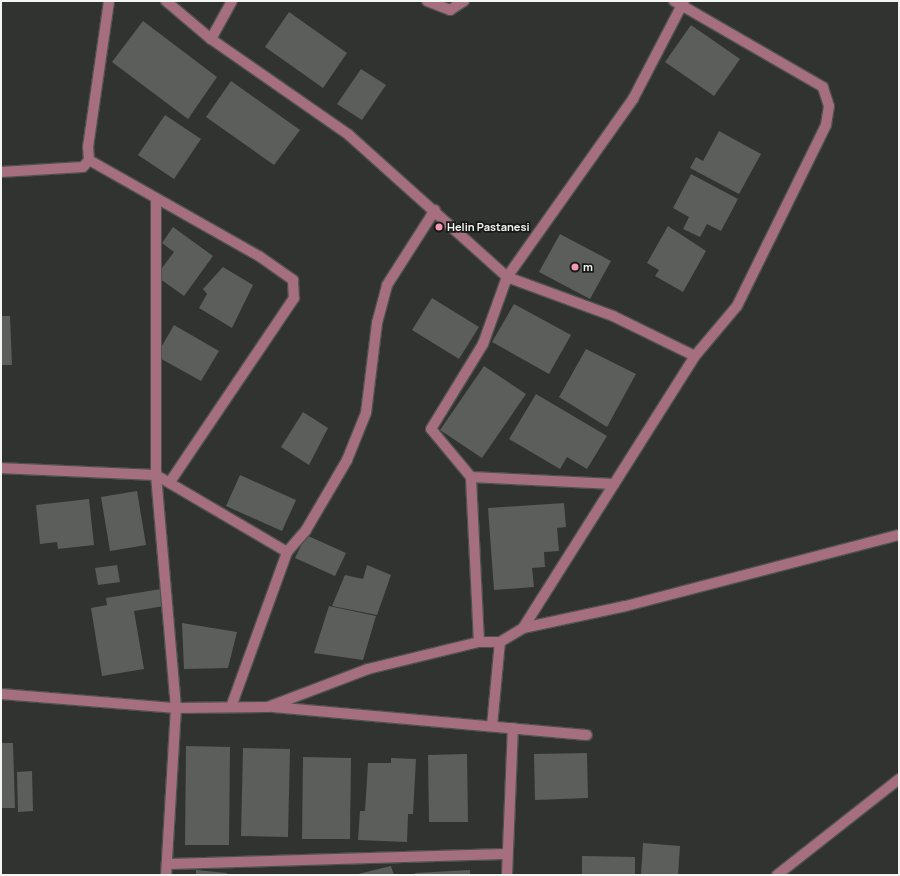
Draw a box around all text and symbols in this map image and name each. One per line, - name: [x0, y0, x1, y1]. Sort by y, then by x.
- place label: Helin Pastanesi: [447, 220, 530, 234]
- marker: Helin Pastanesi: [434, 222, 444, 232]
- place label: m: [583, 260, 593, 274]
- marker: m: [570, 262, 580, 272]

